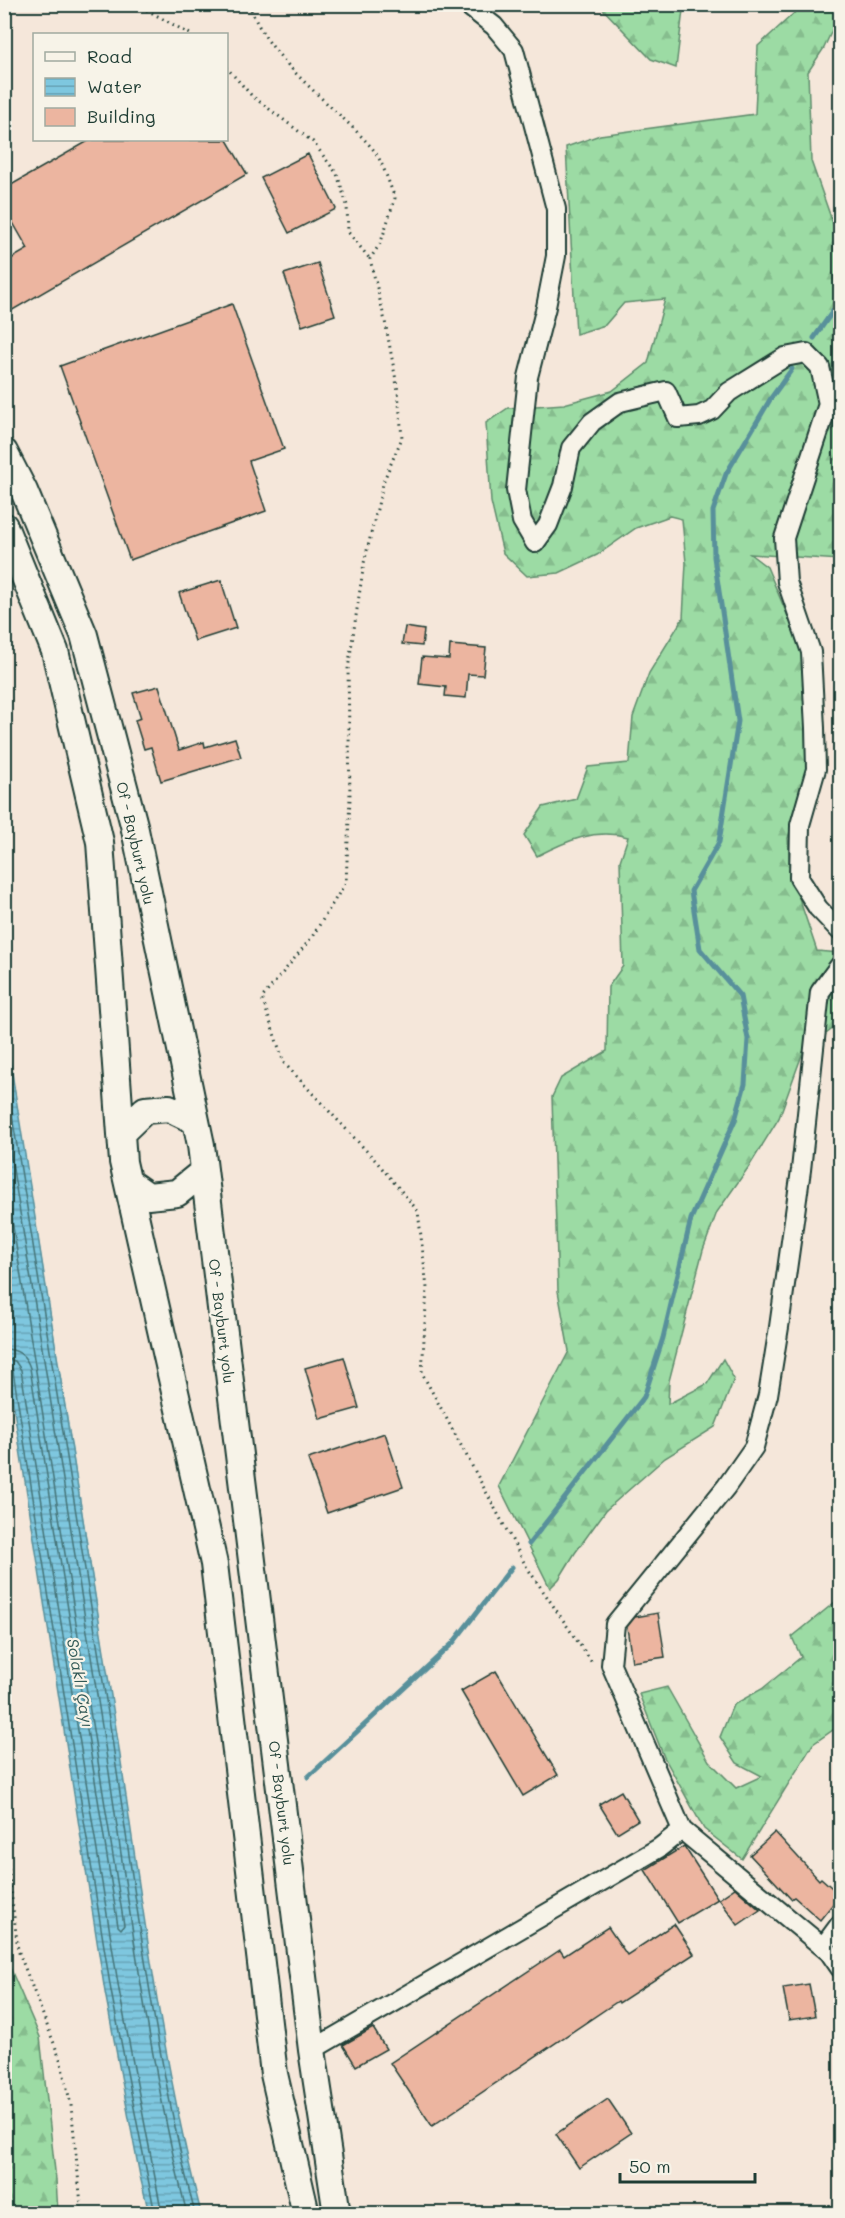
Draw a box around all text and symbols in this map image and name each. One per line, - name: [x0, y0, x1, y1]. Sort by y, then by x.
- legend: [33, 33, 228, 141]
- text: Road: [87, 44, 132, 68]
- text: Water: [87, 74, 142, 98]
- text: Building: [87, 104, 155, 128]
- street label: Of - Bayburt yolu: [112, 780, 160, 906]
- street label: Of - Bayburt yolu: [204, 1257, 240, 1385]
- water label: Solaklı Çayı: [63, 1637, 99, 1729]
- street label: Of - Bayburt yolu: [264, 1739, 300, 1867]
- scale bar: [620, 2146, 755, 2184]
- text: 50 m: [629, 2154, 671, 2178]

